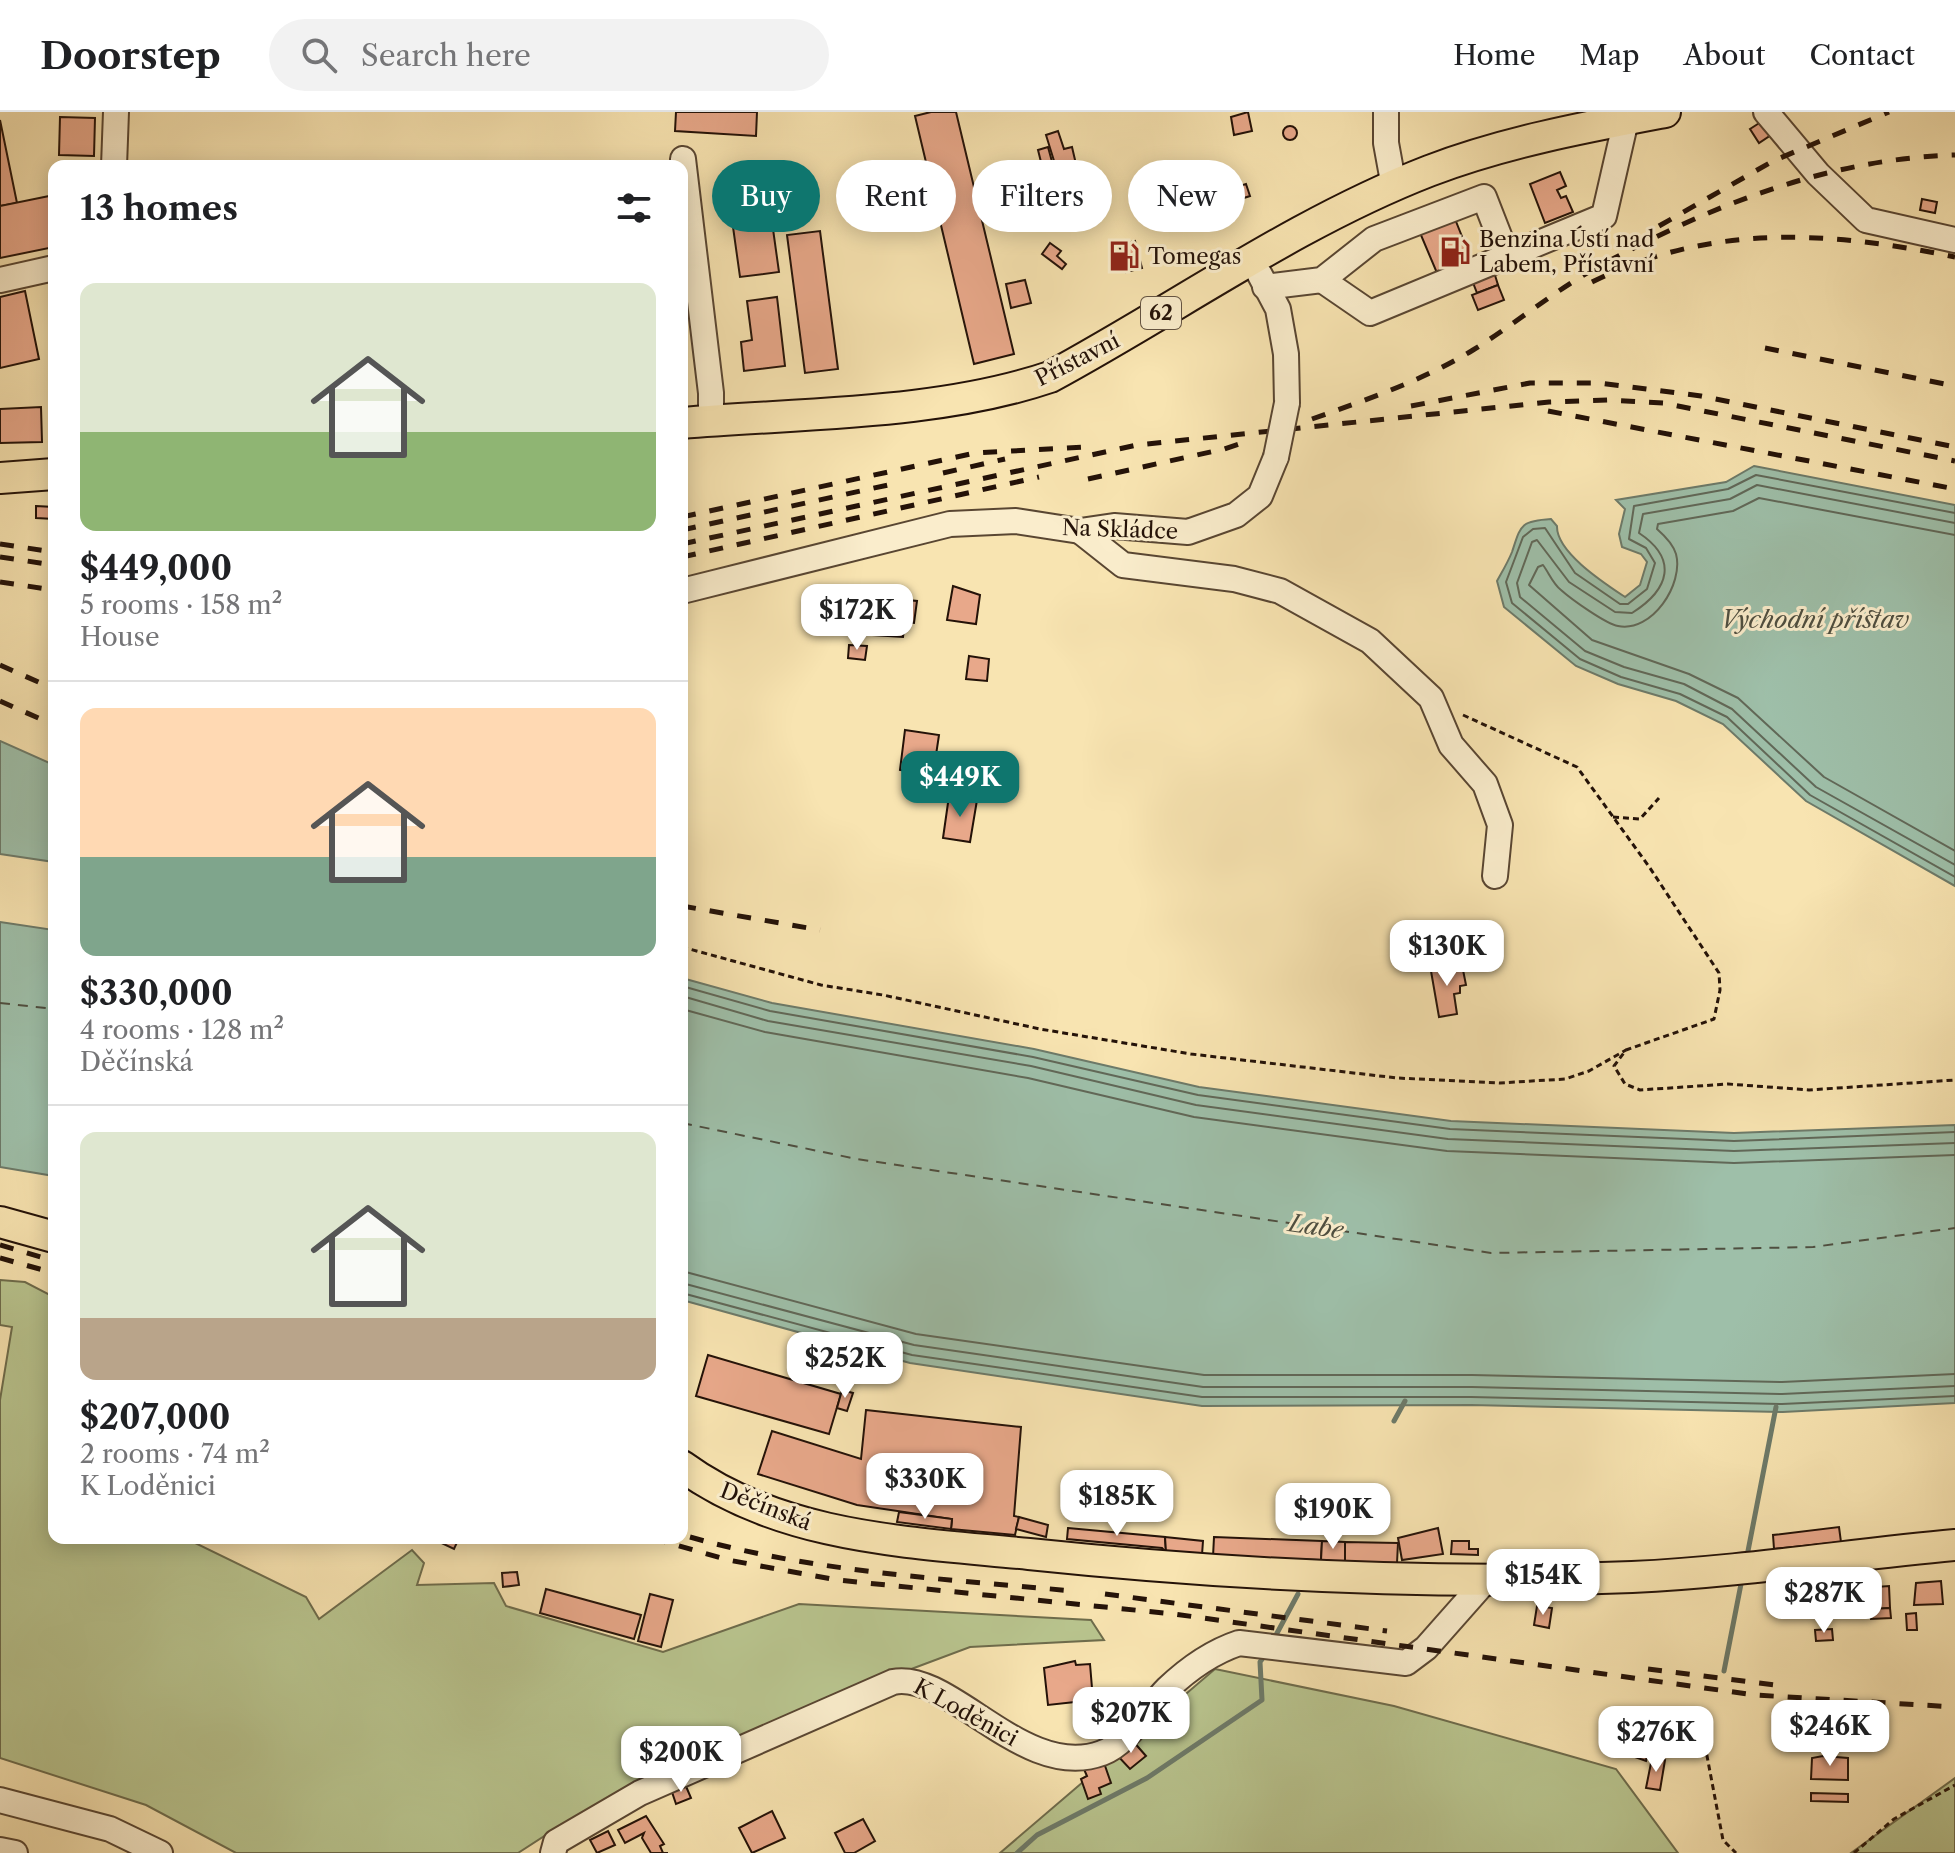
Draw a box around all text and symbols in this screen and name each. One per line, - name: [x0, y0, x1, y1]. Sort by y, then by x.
- search box: [269, 19, 829, 91]
- text: Doorstep: [40, 32, 221, 79]
- icon: search: [297, 33, 341, 77]
- text: Search here: [361, 37, 531, 74]
- text: Home: [1453, 38, 1535, 72]
- text: Map: [1579, 38, 1639, 72]
- text: About: [1683, 38, 1765, 72]
- text: Contact: [1809, 38, 1915, 72]
- chip: Buy: [712, 160, 820, 232]
- chip: Rent: [836, 160, 956, 232]
- chip: Filters: [972, 160, 1112, 232]
- chip: New: [1128, 160, 1245, 232]
- icon: filters: [612, 186, 656, 230]
- text: 13 homes: [80, 187, 238, 229]
- place label: Benzina Ústí nad Labem, Přístavní: [1479, 225, 1654, 278]
- fuel station icon: Benzina Ústí nad Labem, Přístavní: [1438, 235, 1472, 269]
- fuel station icon: Tomegas: [1107, 239, 1141, 273]
- place label: Tomegas: [1148, 243, 1241, 270]
- road number: 62: [1141, 297, 1181, 329]
- street label: Přístavní: [1031, 327, 1124, 392]
- icon: home: [296, 335, 440, 479]
- street label: Na Skládce: [1061, 514, 1178, 545]
- text: $449,000: [80, 547, 232, 589]
- pin: $172K: [801, 584, 913, 652]
- text: 5 rooms · 158 m²: [80, 589, 282, 621]
- text: $172K: [819, 594, 895, 626]
- water label: Východní přístav: [1721, 605, 1910, 634]
- text: House: [80, 621, 160, 653]
- pin: $449K: [904, 751, 1016, 819]
- icon: home: [296, 760, 440, 904]
- text: $449K: [919, 761, 1001, 793]
- pin: $130K: [1391, 920, 1503, 988]
- text: $130K: [1408, 930, 1486, 962]
- text: $330,000: [80, 972, 233, 1014]
- text: 4 rooms · 128 m²: [80, 1014, 284, 1046]
- text: Děčínská: [80, 1046, 193, 1078]
- icon: home: [296, 1184, 440, 1328]
- water label: Labe: [1285, 1208, 1347, 1245]
- pin: $252K: [789, 1332, 901, 1400]
- text: $252K: [805, 1342, 885, 1374]
- text: $207,000: [80, 1396, 231, 1438]
- text: 2 rooms · 74 m²: [80, 1438, 270, 1470]
- pin: $330K: [869, 1453, 981, 1521]
- text: $330K: [884, 1463, 966, 1495]
- text: K Loděnici: [80, 1470, 216, 1502]
- pin: $185K: [1061, 1470, 1173, 1538]
- street label: Děčínská: [716, 1477, 816, 1536]
- text: $185K: [1078, 1480, 1156, 1512]
- pin: $190K: [1277, 1483, 1389, 1551]
- text: $190K: [1293, 1493, 1373, 1525]
- pin: $154K: [1487, 1549, 1599, 1617]
- text: $154K: [1505, 1559, 1581, 1591]
- pin: $287K: [1768, 1567, 1880, 1635]
- text: $287K: [1784, 1577, 1864, 1609]
- street label: K Loděnici: [909, 1673, 1023, 1752]
- pin: $207K: [1075, 1687, 1187, 1755]
- text: $207K: [1091, 1697, 1171, 1729]
- pin: $246K: [1774, 1700, 1886, 1768]
- pin: $276K: [1600, 1706, 1712, 1774]
- text: $246K: [1789, 1710, 1871, 1742]
- text: $276K: [1616, 1716, 1696, 1748]
- pin: $200K: [625, 1726, 737, 1794]
- text: $200K: [639, 1736, 723, 1768]

